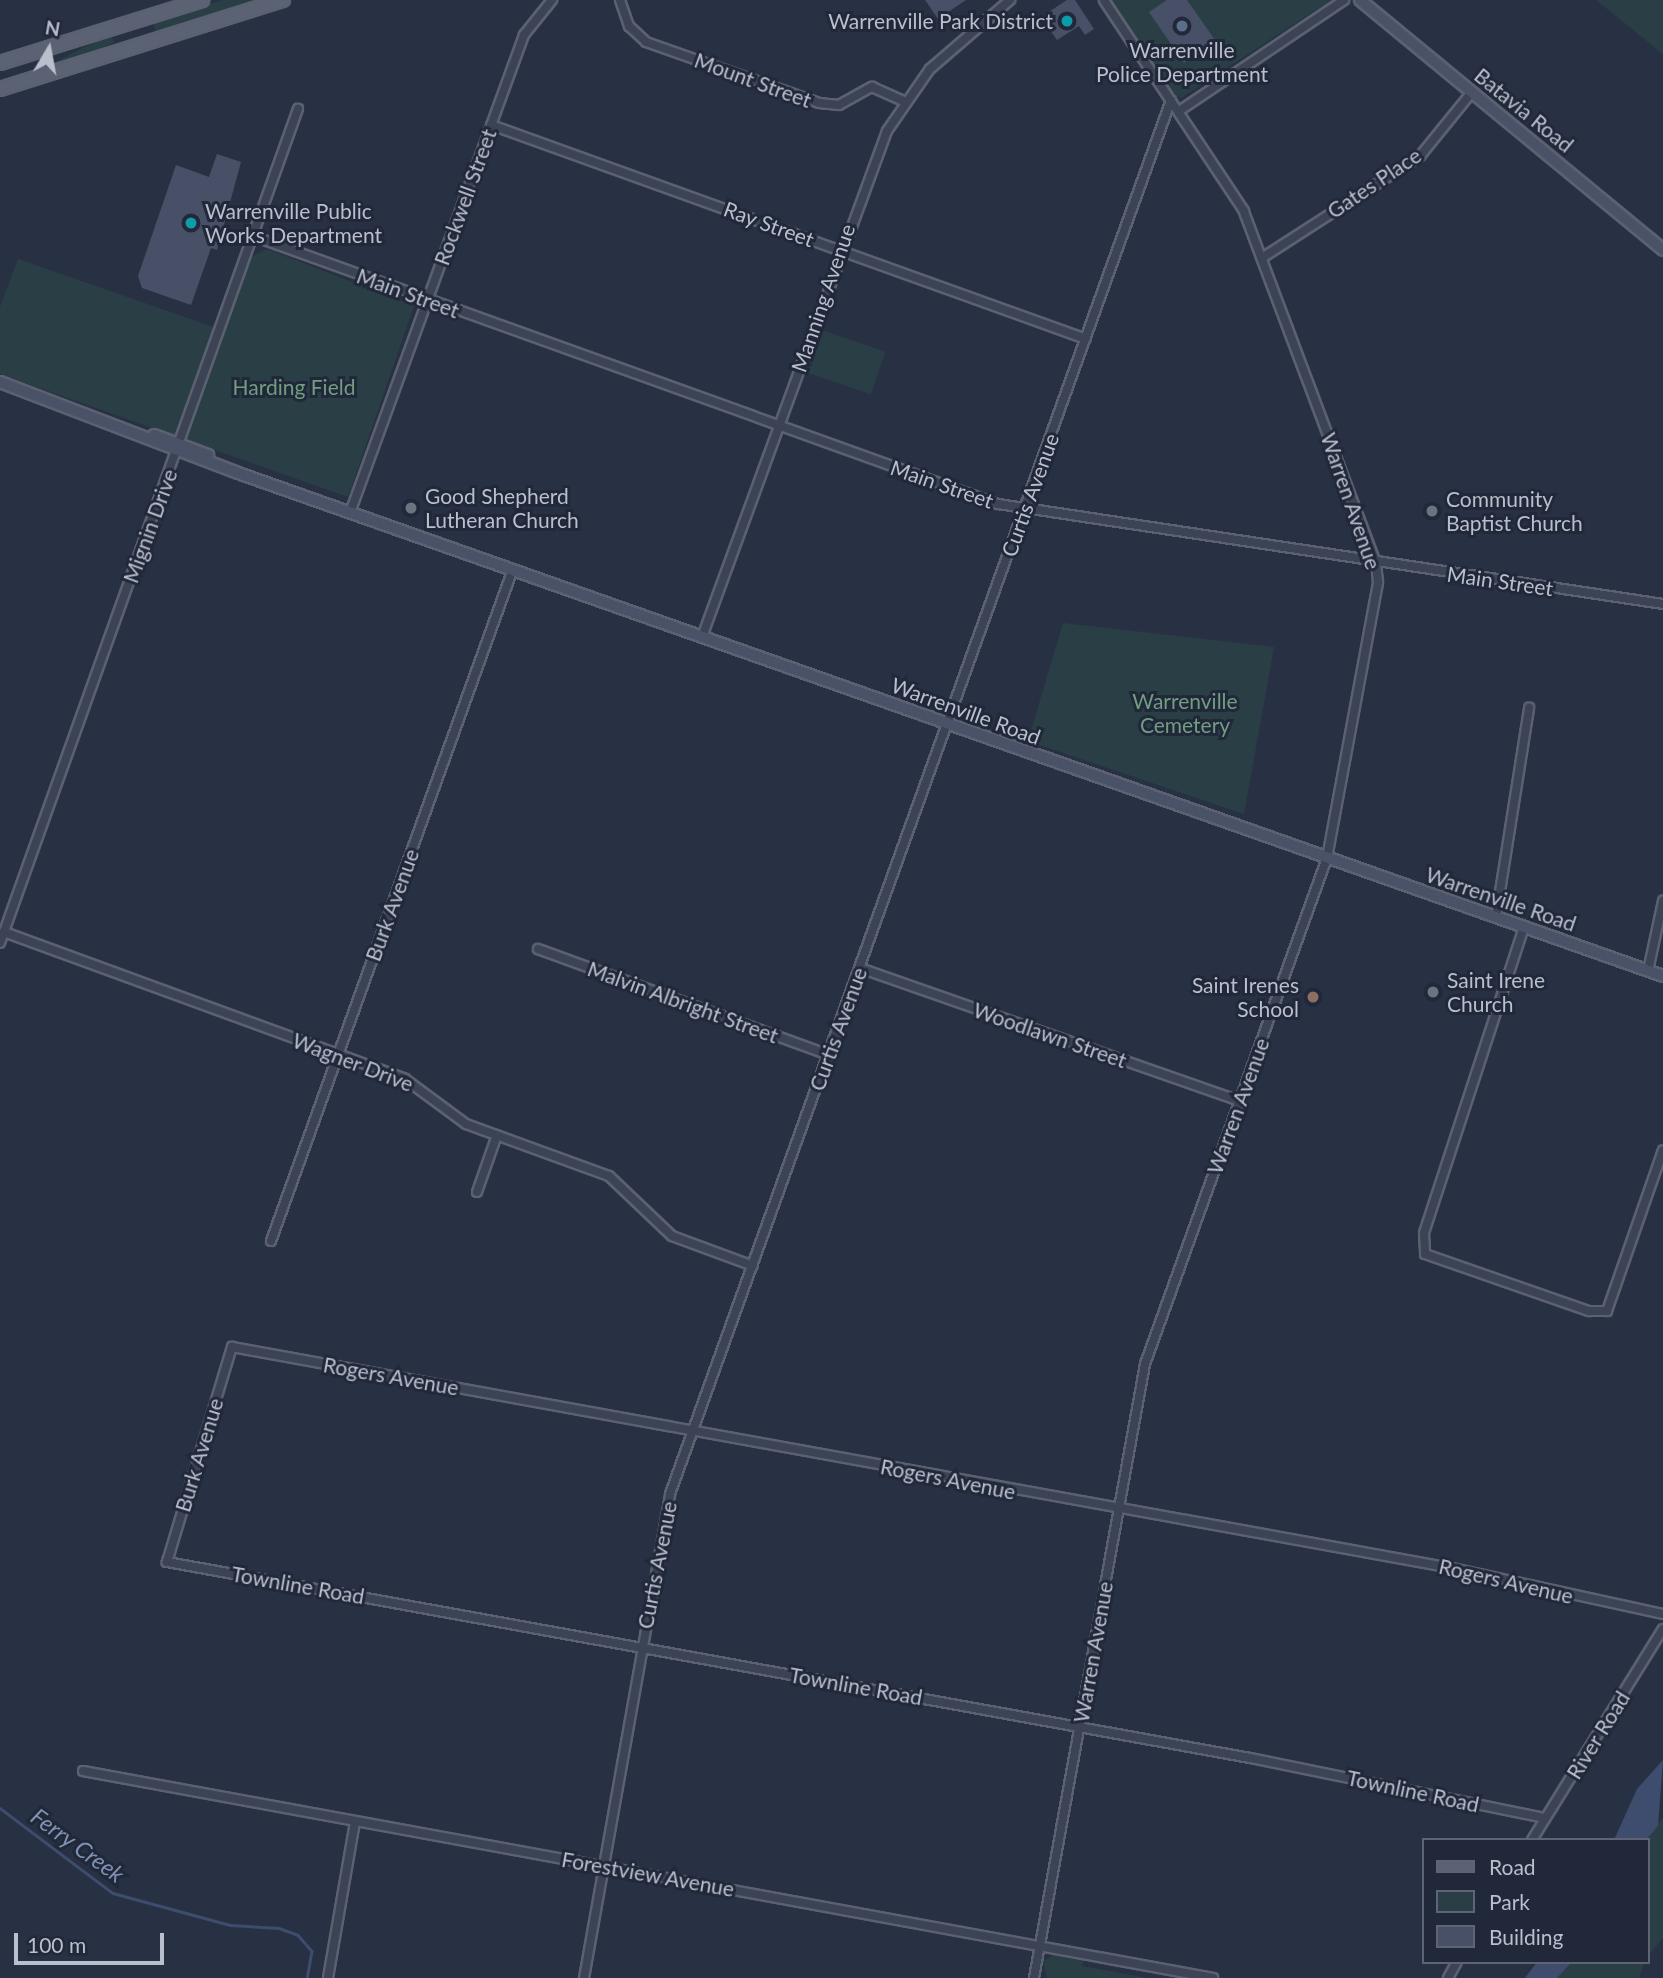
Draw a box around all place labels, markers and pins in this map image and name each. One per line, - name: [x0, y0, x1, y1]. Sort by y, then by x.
- place label: Warrenville Park District: [828, 8, 1053, 34]
- marker: Warrenville Park District: [1059, 13, 1075, 29]
- marker: Warrenville Police Department: [1174, 18, 1190, 34]
- place label: Warrenville Police Department: [1096, 37, 1268, 87]
- place label: Warrenville Public Works Department: [205, 198, 382, 248]
- marker: Warrenville Public Works Department: [183, 215, 199, 231]
- place label: Good Shepherd Lutheran Church: [425, 483, 579, 533]
- place label: Community Baptist Church: [1446, 486, 1583, 536]
- marker: Good Shepherd Lutheran Church: [403, 500, 419, 516]
- marker: Community Baptist Church: [1424, 503, 1440, 519]
- place label: Saint Irene Church: [1447, 967, 1545, 1017]
- place label: Saint Irenes School: [1192, 972, 1299, 1022]
- marker: Saint Irene Church: [1425, 984, 1441, 1000]
- marker: Saint Irenes School: [1305, 989, 1321, 1005]

